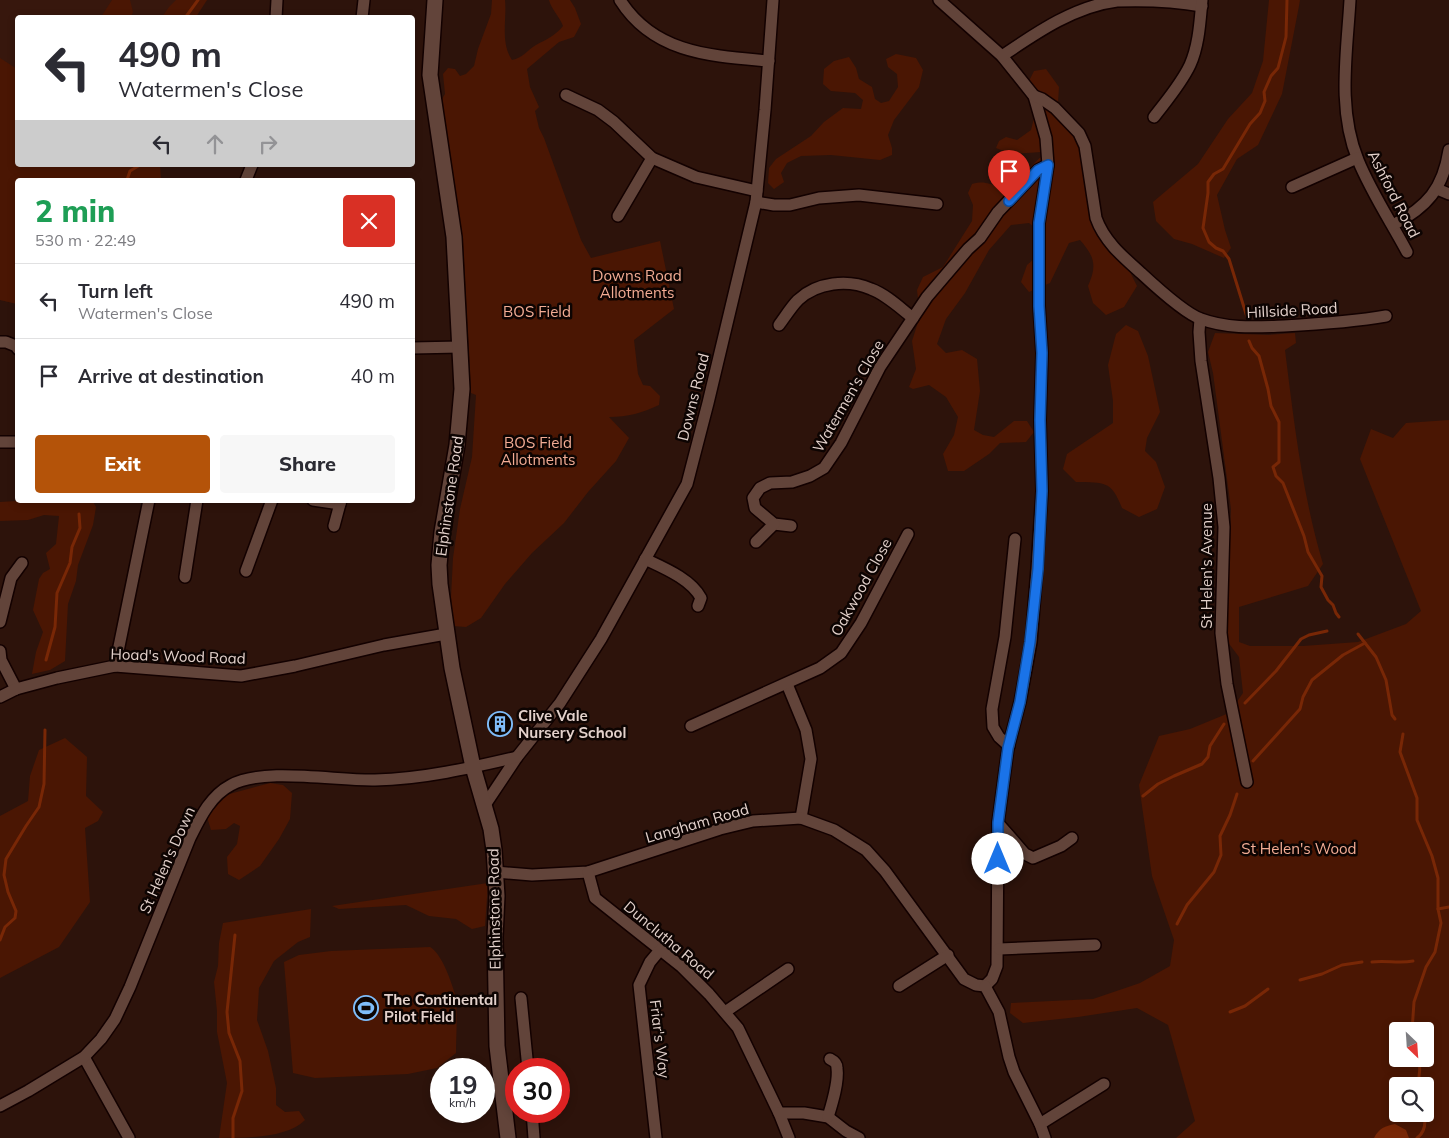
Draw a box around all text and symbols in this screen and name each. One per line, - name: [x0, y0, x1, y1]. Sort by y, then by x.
- text: 490 m: [118, 32, 222, 76]
- icon: left: [35, 35, 100, 100]
- text: Watermen's Close: [118, 75, 303, 103]
- icon: left: [148, 130, 176, 158]
- icon: ahead: [201, 130, 229, 158]
- icon: right: [254, 130, 282, 158]
- street label: Ashford Road: [1364, 147, 1424, 241]
- pin: [988, 150, 1030, 201]
- icon: arrive: [995, 157, 1023, 185]
- text: 2 min: [35, 192, 115, 230]
- button: close: [343, 195, 395, 247]
- text: 530 m · 22:49: [35, 230, 136, 250]
- park label: Downs Road Allotments: [592, 266, 682, 302]
- text: Turn left: [78, 279, 153, 303]
- icon: left: [35, 287, 63, 315]
- text: 490 m: [339, 289, 395, 313]
- street label: Hillside Road: [1246, 298, 1338, 322]
- park label: BOS Field: [503, 302, 571, 321]
- text: Watermen's Close: [78, 303, 213, 323]
- street label: Watermen's Close: [808, 337, 888, 455]
- street label: Downs Road: [673, 351, 713, 443]
- icon: arrive: [35, 362, 63, 390]
- text: Arrive at destination: [78, 364, 264, 388]
- text: 40 m: [351, 364, 395, 388]
- park label: BOS Field Allotments: [501, 433, 575, 469]
- button: Exit: [35, 435, 210, 493]
- button: Share: [220, 435, 395, 493]
- street label: Elphinstone Road: [431, 435, 467, 557]
- street label: St Helen's Avenue: [1197, 503, 1216, 629]
- street label: Oakwood Close: [826, 535, 896, 639]
- street label: Hoad's Wood Road: [110, 644, 246, 668]
- place label: Clive Vale Nursery School: [518, 706, 626, 742]
- building icon: Clive Vale Nursery School: [487, 711, 513, 737]
- street label: Langham Road: [643, 799, 751, 847]
- street label: St Helen's Down: [135, 804, 199, 916]
- position arrow: [971, 832, 1023, 884]
- park label: St Helen's Wood: [1241, 839, 1357, 858]
- street label: Elphinstone Road: [483, 848, 505, 970]
- street label: Dunclutha Road: [620, 897, 718, 983]
- place label: The Continental Pilot Field: [384, 990, 497, 1026]
- sports icon: The Continental Pilot Field: [353, 995, 379, 1021]
- street label: Friar's Way: [646, 999, 674, 1079]
- north arrow: [1389, 1022, 1434, 1068]
- map controls: [1389, 1022, 1434, 1122]
- speed limit sign: 30: [505, 1058, 570, 1123]
- text: 19: [447, 1069, 478, 1100]
- button: search: [1389, 1077, 1434, 1122]
- text: km/h: [449, 1095, 476, 1110]

